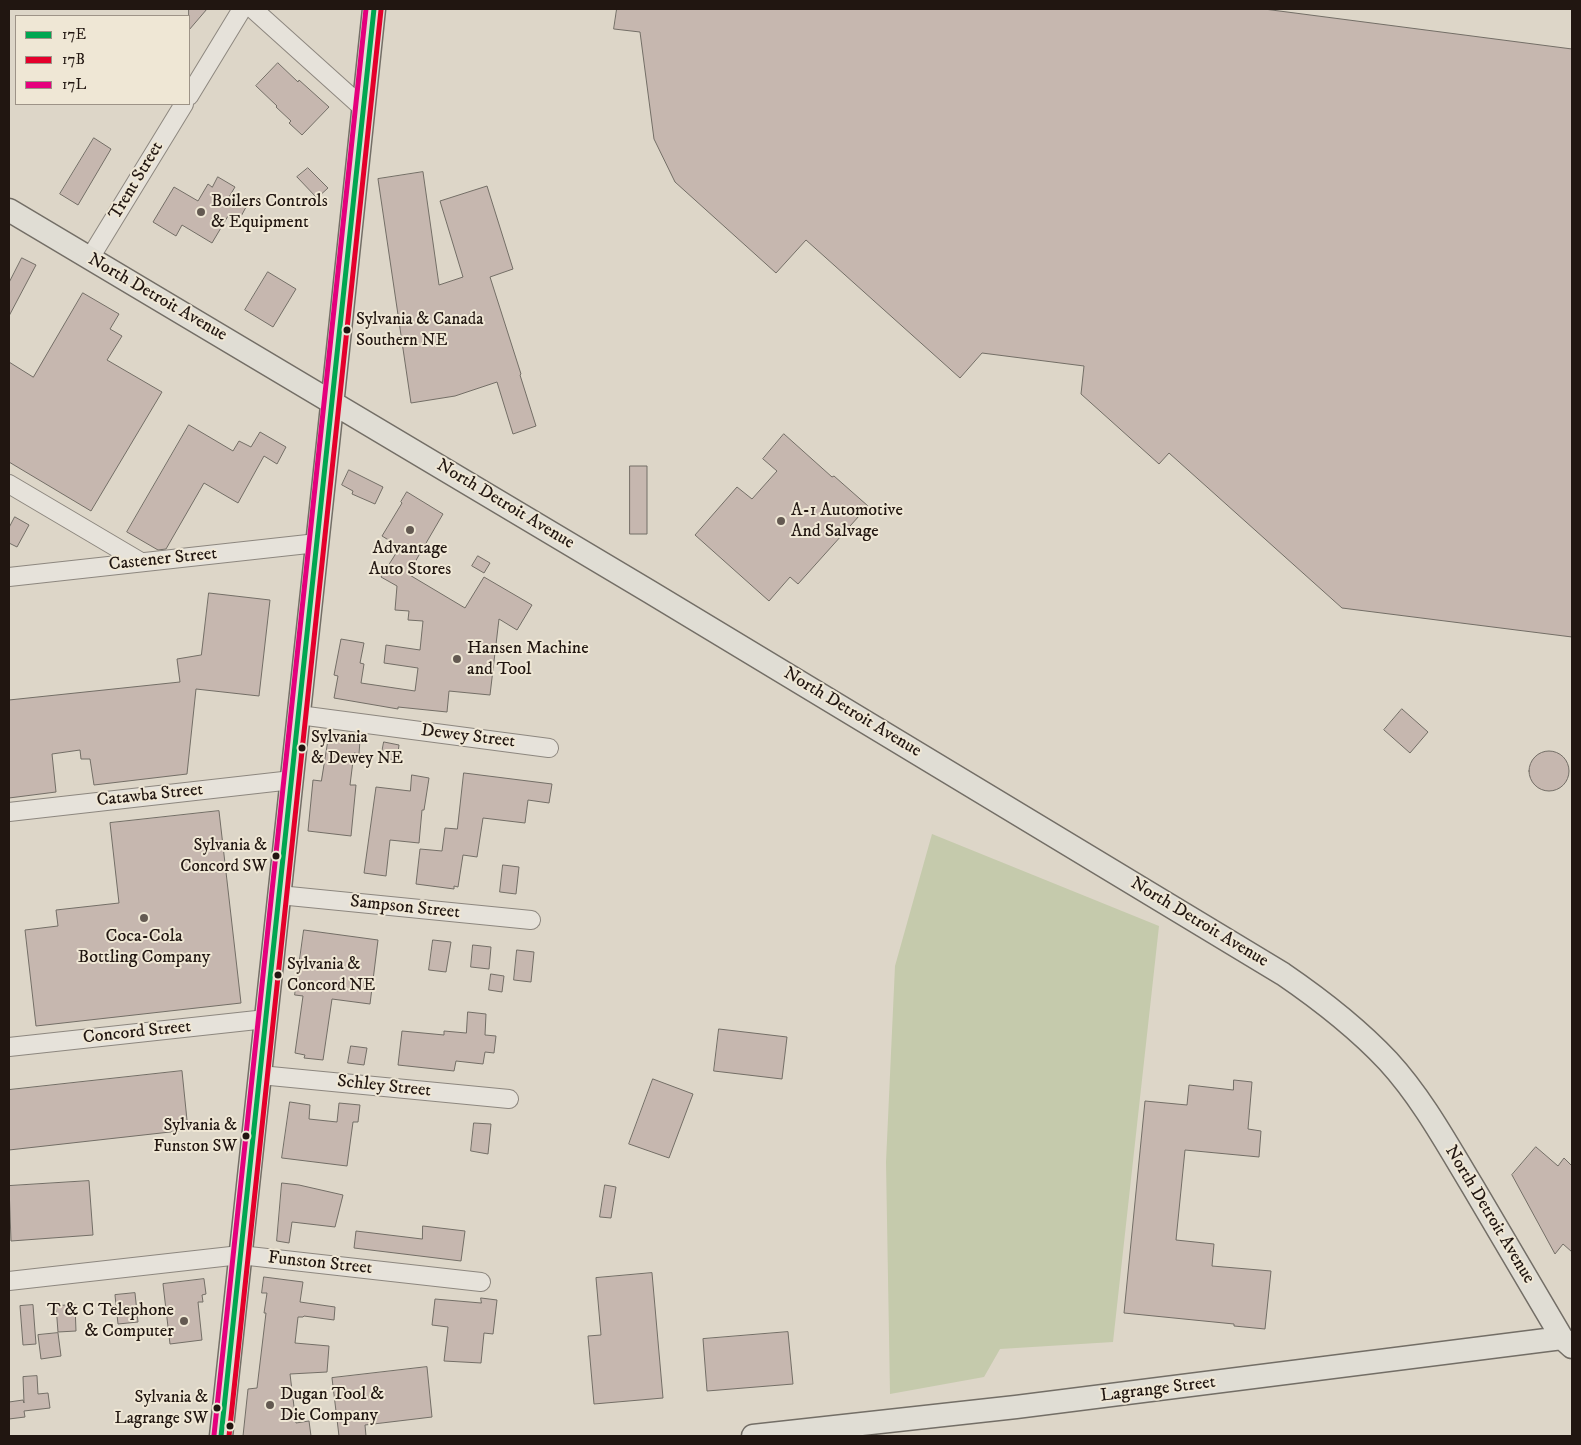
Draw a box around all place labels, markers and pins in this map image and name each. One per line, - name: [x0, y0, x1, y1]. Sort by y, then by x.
- place label: Boilers Controls & Equipment: [211, 191, 328, 233]
- marker: Boilers Controls & Equipment: [195, 206, 207, 218]
- place label: Sylvania & Canada Southern NE: [356, 310, 483, 350]
- marker: Sylvania & Canada Southern NE: [342, 325, 352, 335]
- place label: A-1 Automotive And Salvage: [791, 500, 903, 542]
- marker: A-1 Automotive And Salvage: [775, 515, 787, 527]
- marker: Advantage Auto Stores: [404, 524, 416, 536]
- place label: Advantage Auto Stores: [369, 538, 451, 580]
- place label: Hansen Machine and Tool: [467, 638, 589, 681]
- marker: Hansen Machine and Tool: [451, 653, 463, 665]
- place label: Sylvania & Dewey NE: [311, 728, 403, 768]
- marker: Sylvania & Dewey NE: [297, 743, 307, 753]
- place label: Sylvania & Concord SW: [180, 836, 267, 876]
- marker: Sylvania & Concord SW: [271, 851, 281, 861]
- marker: Coca-Cola Bottling Company: [138, 912, 150, 924]
- place label: Coca-Cola Bottling Company: [78, 926, 210, 969]
- place label: Sylvania & Concord NE: [287, 955, 375, 995]
- marker: Sylvania & Concord NE: [273, 970, 283, 980]
- place label: Sylvania & Funston SW: [154, 1116, 237, 1156]
- marker: Sylvania & Funston SW: [241, 1131, 251, 1141]
- place label: T & C Telephone & Computer: [47, 1300, 174, 1342]
- marker: T & C Telephone & Computer: [178, 1315, 190, 1327]
- place label: Dugan Tool & Die Company: [280, 1384, 384, 1426]
- place label: Sylvania & Lagrange SW: [114, 1388, 208, 1428]
- marker: Dugan Tool & Die Company: [264, 1399, 276, 1411]
- marker: Sylvania & Lagrange SW: [212, 1403, 222, 1413]
- unlabelled marker: [225, 1421, 235, 1431]

